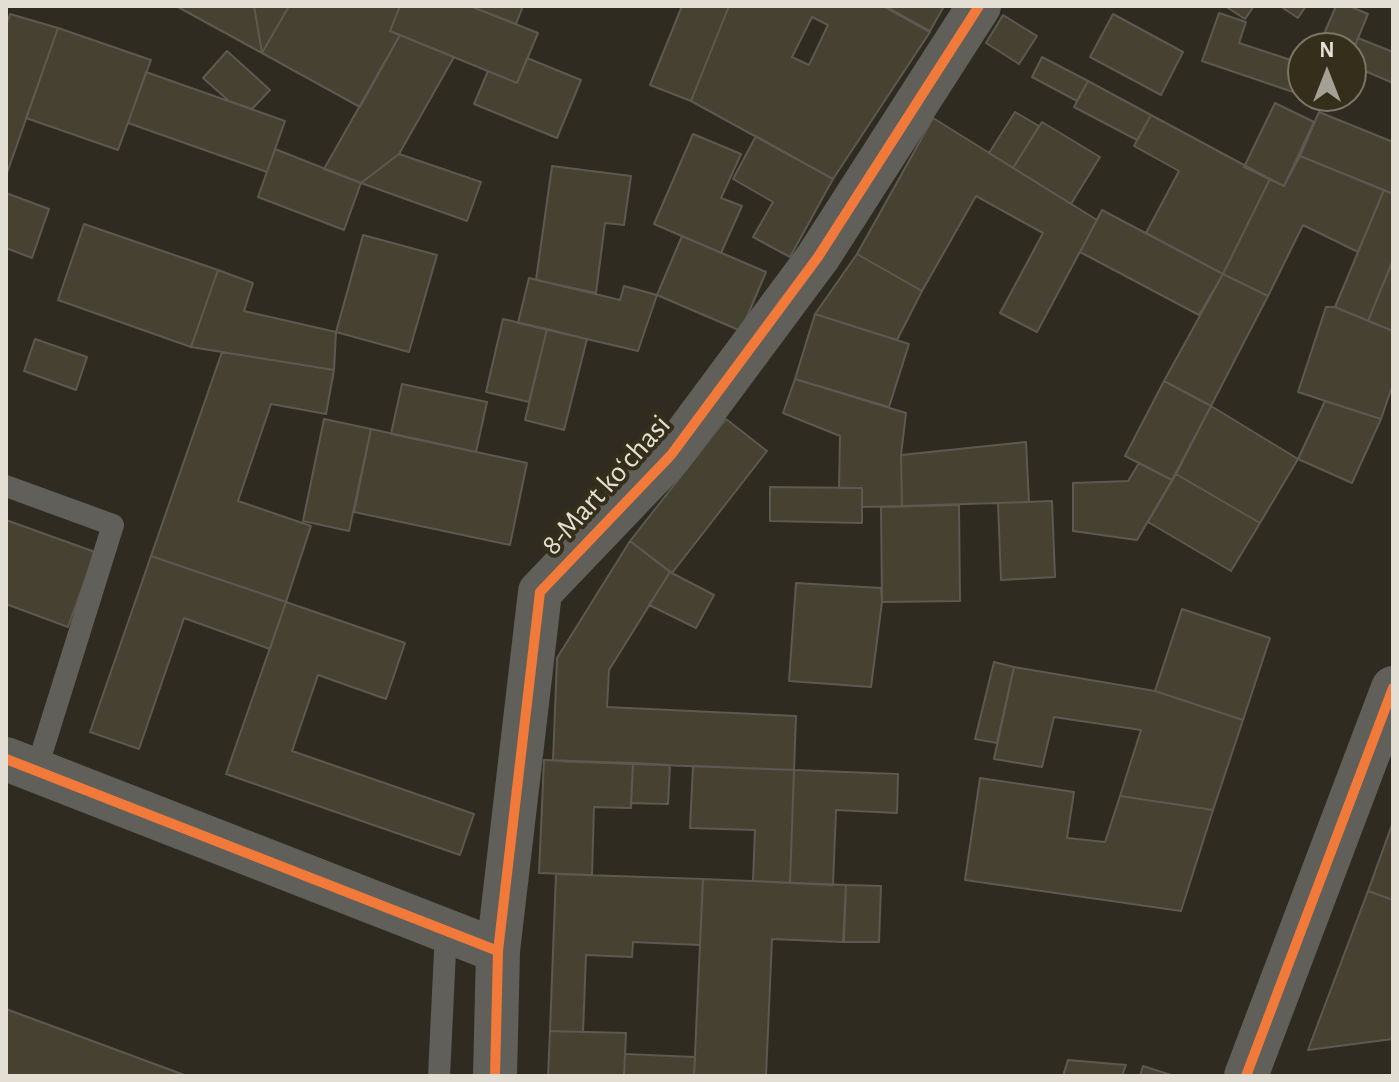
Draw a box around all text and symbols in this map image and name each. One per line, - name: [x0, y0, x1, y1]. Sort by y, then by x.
- north arrow: [1287, 32, 1367, 112]
- text: N: [1319, 39, 1335, 61]
- street label: 8-Mart koʻchasi: [534, 408, 678, 562]

